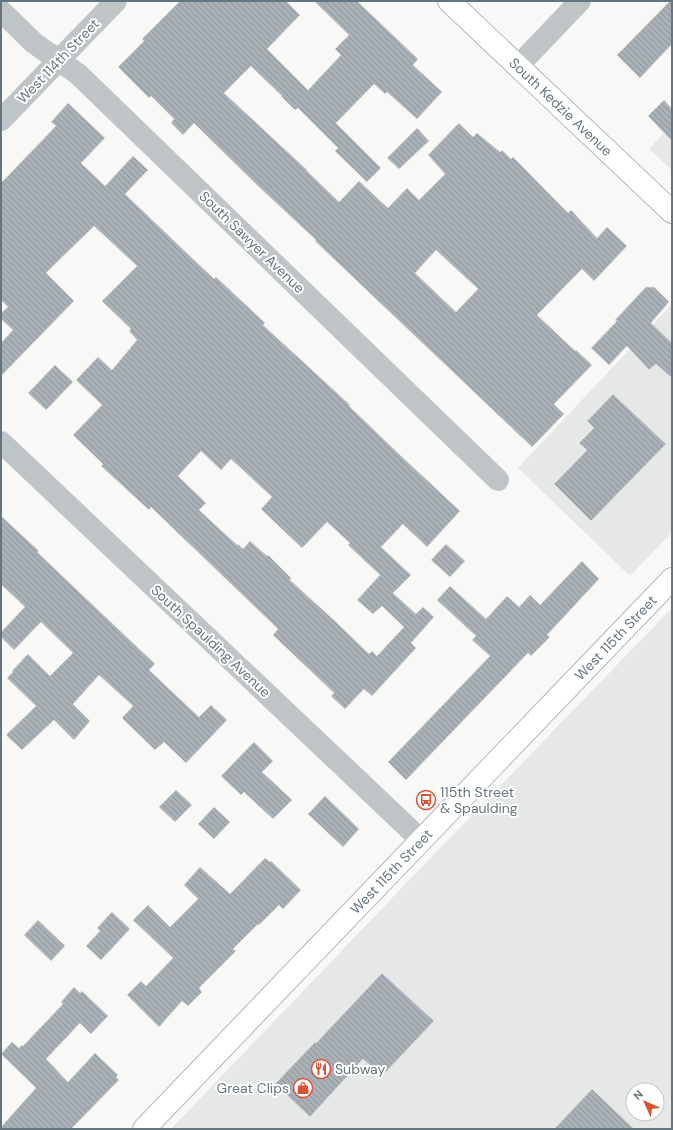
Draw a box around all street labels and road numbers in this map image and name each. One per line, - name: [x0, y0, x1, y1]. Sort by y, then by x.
- street label: West 114th Street: [13, 15, 103, 107]
- street label: South Kedzie Avenue: [506, 54, 616, 160]
- street label: South Sawyer Avenue: [196, 187, 308, 297]
- street label: South Spaulding Avenue: [148, 581, 274, 701]
- street label: West 115th Street: [571, 591, 661, 684]
- street label: West 115th Street: [346, 825, 436, 918]

